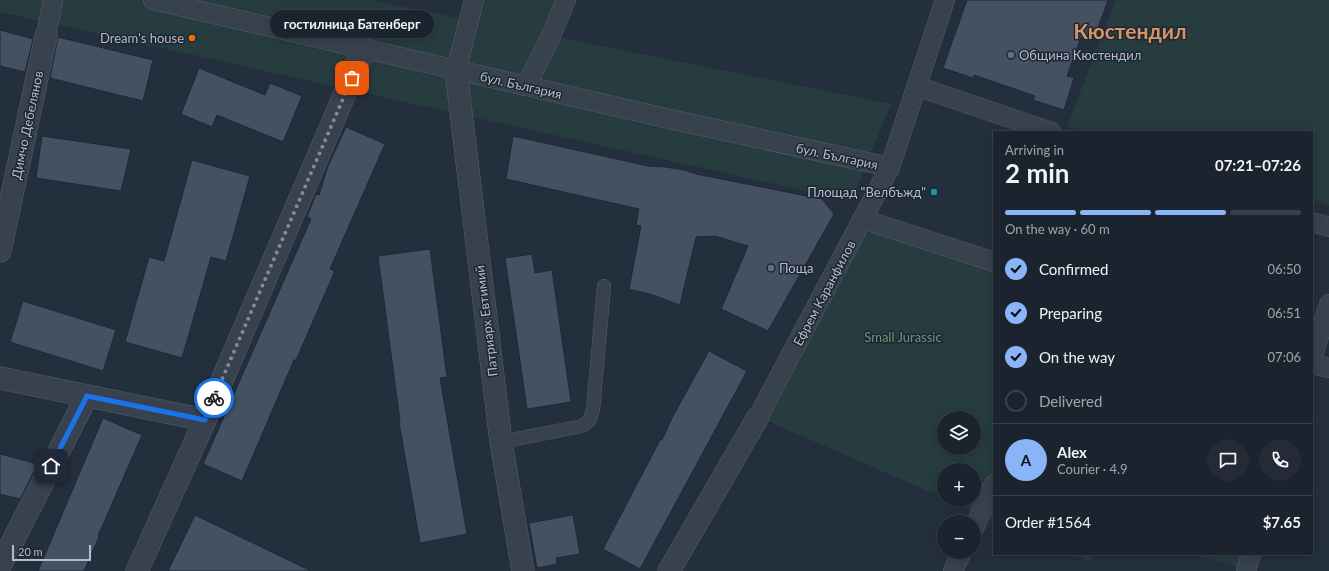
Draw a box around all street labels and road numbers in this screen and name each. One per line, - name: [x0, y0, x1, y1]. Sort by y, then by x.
- street label: бул. България: [479, 68, 563, 102]
- street label: Димчо Дебелянов: [8, 69, 46, 181]
- street label: бул. България: [795, 140, 879, 172]
- street label: Ефрем Каранфилов: [789, 237, 859, 349]
- street label: Патриарх Евтимий: [471, 264, 501, 378]

